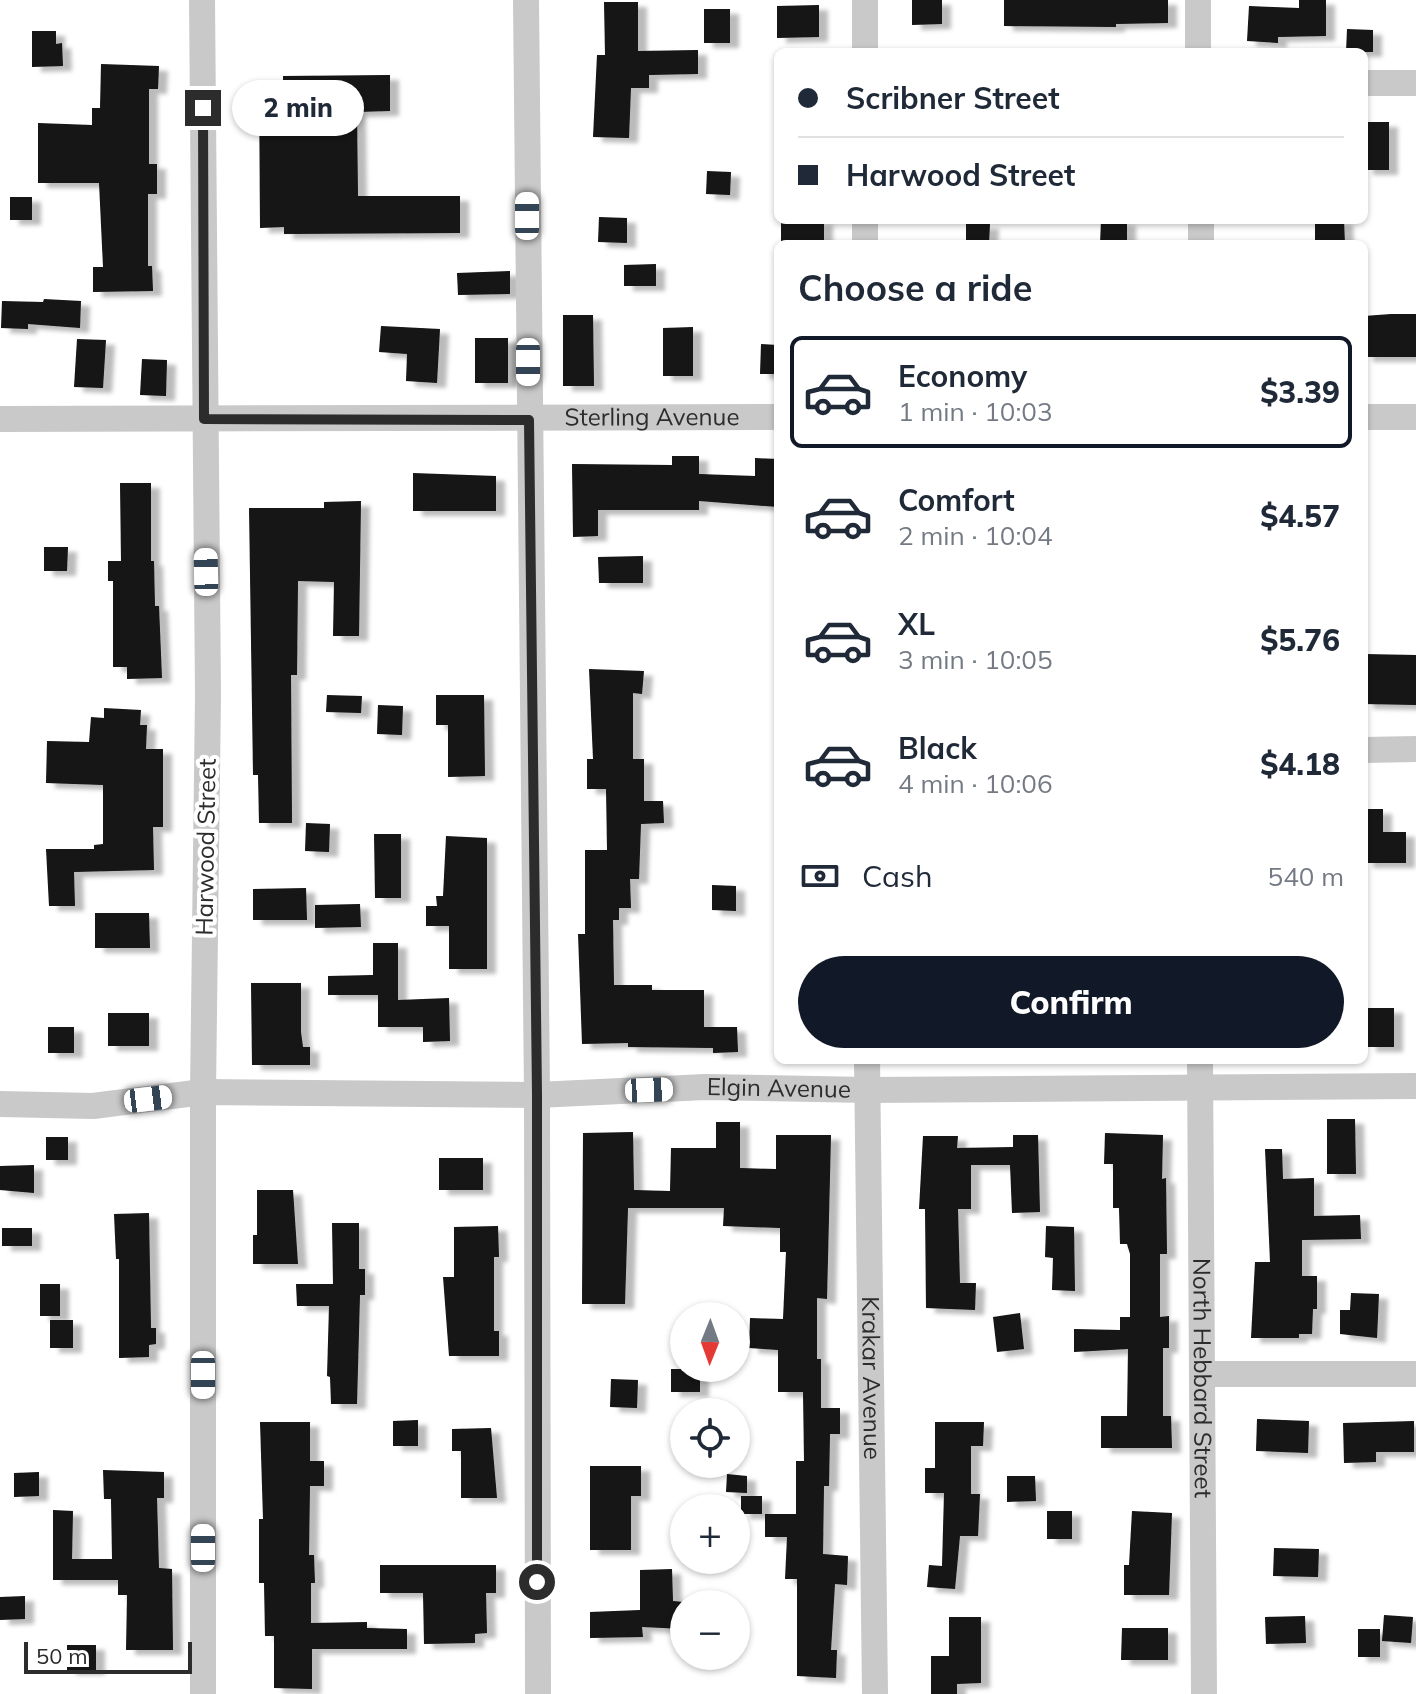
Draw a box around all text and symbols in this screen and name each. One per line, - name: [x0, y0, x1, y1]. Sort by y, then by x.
- text: Scribner Street: [846, 79, 1060, 117]
- callout: 2 min: [231, 80, 363, 136]
- route end: [185, 90, 221, 126]
- text: 2 min: [263, 91, 333, 124]
- text: Harwood Street: [846, 156, 1075, 194]
- car: [515, 192, 539, 240]
- text: Choose a ride: [798, 265, 1032, 310]
- car: [516, 338, 540, 386]
- icon: car: [802, 356, 874, 428]
- text: Economy: [898, 357, 1027, 395]
- text: $3.39: [1260, 373, 1340, 411]
- text: 1 min · 10:03: [898, 395, 1053, 428]
- street label: Sterling Avenue: [565, 401, 739, 432]
- icon: car: [802, 480, 874, 552]
- text: Comfort: [898, 481, 1015, 519]
- text: $4.57: [1260, 497, 1340, 535]
- text: 2 min · 10:04: [898, 519, 1053, 552]
- car: [194, 548, 218, 596]
- icon: car: [802, 604, 874, 676]
- text: XL: [898, 605, 935, 643]
- text: $5.76: [1260, 621, 1340, 659]
- text: 3 min · 10:05: [898, 643, 1053, 676]
- icon: car: [802, 728, 874, 800]
- text: Black: [898, 729, 977, 767]
- text: $4.18: [1260, 745, 1340, 783]
- street label: Harwood Street: [188, 758, 222, 936]
- text: 4 min · 10:06: [898, 767, 1053, 800]
- icon: cash: [798, 854, 842, 898]
- text: Cash: [862, 857, 933, 895]
- text: 540 m: [1268, 860, 1344, 893]
- button: Confirm: [798, 956, 1344, 1048]
- street label: Elgin Avenue: [707, 1071, 851, 1104]
- car: [625, 1077, 673, 1103]
- car: [123, 1084, 173, 1114]
- street label: North Hebbard Street: [1187, 1258, 1219, 1498]
- street label: Krakar Avenue: [856, 1296, 888, 1460]
- north arrow: [670, 1302, 750, 1382]
- map controls: [670, 1302, 750, 1670]
- car: [191, 1351, 215, 1399]
- button: locate: [670, 1398, 750, 1478]
- button: +: [670, 1494, 750, 1574]
- car: [191, 1524, 215, 1572]
- route start: [519, 1564, 555, 1600]
- button: −: [670, 1590, 750, 1670]
- scale bar: [24, 1638, 192, 1674]
- text: 50 m: [36, 1642, 87, 1670]

